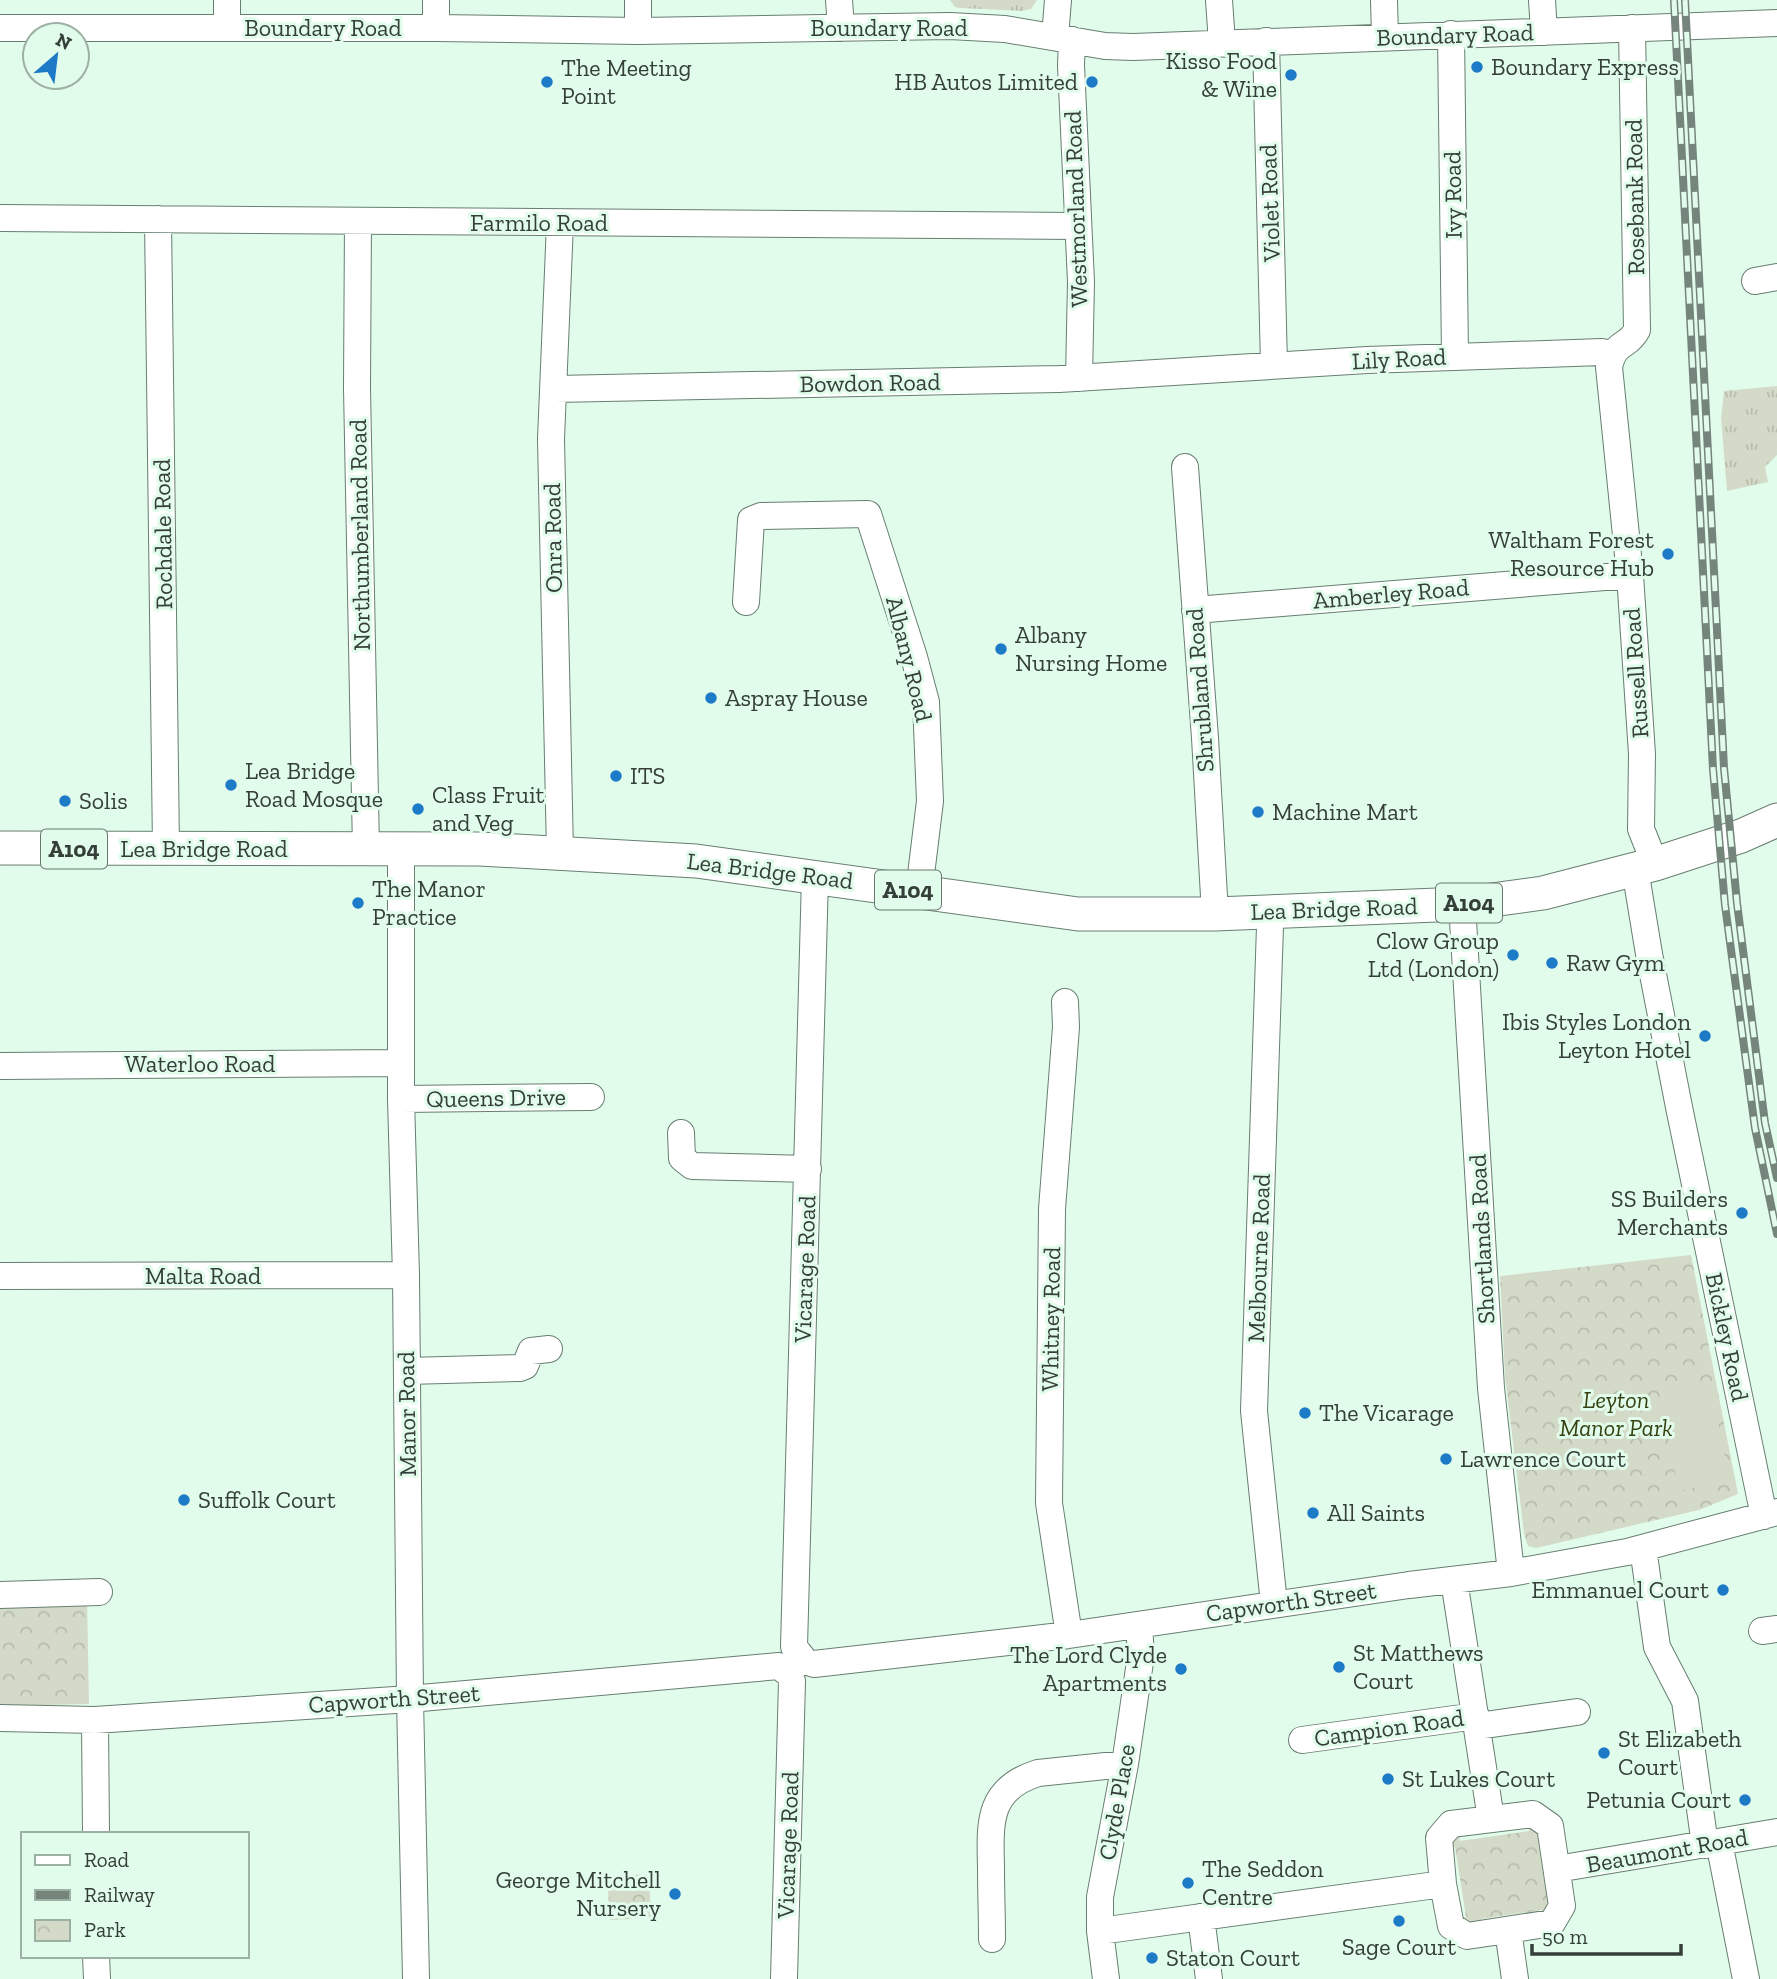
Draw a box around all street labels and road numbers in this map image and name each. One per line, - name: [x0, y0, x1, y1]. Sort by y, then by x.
- street label: Boundary Road: [244, 13, 402, 42]
- street label: Boundary Road: [810, 13, 968, 42]
- street label: Boundary Road: [1376, 17, 1534, 52]
- street label: Westmorland Road: [1058, 110, 1093, 308]
- street label: Rosebank Road: [1619, 119, 1650, 275]
- street label: Violet Road: [1253, 144, 1286, 263]
- street label: Ivy Road: [1437, 151, 1468, 239]
- street label: Farmilo Road: [470, 208, 608, 237]
- street label: Lily Road: [1351, 342, 1447, 375]
- street label: Bowdon Road: [799, 367, 941, 398]
- street label: Northumberland Road: [343, 419, 376, 651]
- street label: Rochdale Road: [147, 458, 178, 610]
- street label: Onra Road: [537, 483, 568, 593]
- street label: Amberley Road: [1312, 572, 1470, 615]
- street label: Albany Road: [880, 593, 939, 725]
- street label: Shrubland Road: [1179, 607, 1220, 773]
- street label: Russell Road: [1616, 607, 1655, 739]
- road number: A104: [41, 830, 107, 869]
- street label: Lea Bridge Road: [120, 834, 288, 863]
- street label: Lea Bridge Road: [685, 846, 855, 895]
- road number: A104: [875, 870, 941, 909]
- road number: A104: [1436, 884, 1502, 922]
- street label: Lea Bridge Road: [1250, 891, 1418, 926]
- street label: Waterloo Road: [124, 1049, 276, 1078]
- street label: Queens Drive: [426, 1082, 566, 1113]
- street label: Shortlands Road: [1463, 1153, 1500, 1325]
- street label: Melbourne Road: [1241, 1173, 1276, 1343]
- street label: Vicarage Road: [787, 1195, 822, 1344]
- street label: Whitney Road: [1035, 1246, 1066, 1392]
- street label: Malta Road: [145, 1261, 261, 1290]
- street label: Bickley Road: [1700, 1270, 1755, 1404]
- street label: Manor Road: [391, 1351, 422, 1477]
- street label: Capworth Street: [1204, 1575, 1378, 1628]
- street label: Capworth Street: [307, 1678, 481, 1719]
- street label: Campion Road: [1312, 1703, 1466, 1752]
- street label: Clyde Place: [1092, 1742, 1141, 1862]
- street label: Vicarage Road: [770, 1771, 805, 1920]
- street label: Beaumont Road: [1584, 1822, 1750, 1879]

